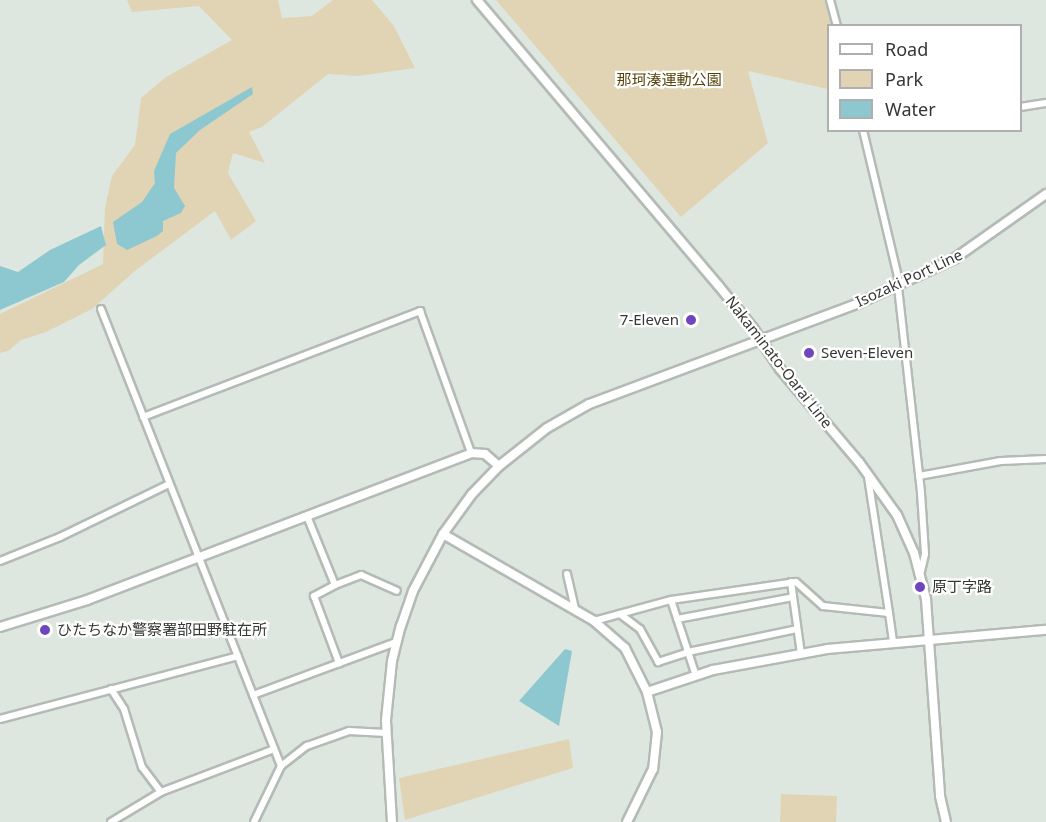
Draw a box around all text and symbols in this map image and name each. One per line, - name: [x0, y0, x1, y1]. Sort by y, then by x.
- legend: [827, 24, 1022, 132]
- text: Road: [885, 37, 928, 61]
- text: Park: [885, 67, 923, 91]
- park label: 那珂湊運動公園: [617, 71, 721, 89]
- text: Water: [885, 97, 936, 121]
- street label: Isozaki Port Line: [853, 245, 965, 311]
- street label: Nakaminato-Oarai Line: [722, 292, 836, 432]
- place label: 7-Eleven: [620, 311, 679, 329]
- marker: 7-Eleven: [684, 313, 698, 327]
- place label: Seven-Eleven: [821, 344, 913, 362]
- marker: Seven-Eleven: [802, 346, 816, 360]
- place label: 原丁字路: [932, 578, 992, 596]
- marker: 原丁字路: [913, 580, 927, 594]
- place label: ひたちなか警察署部田野駐在所: [57, 621, 267, 639]
- marker: ひたちなか警察署部田野駐在所: [38, 623, 52, 637]

